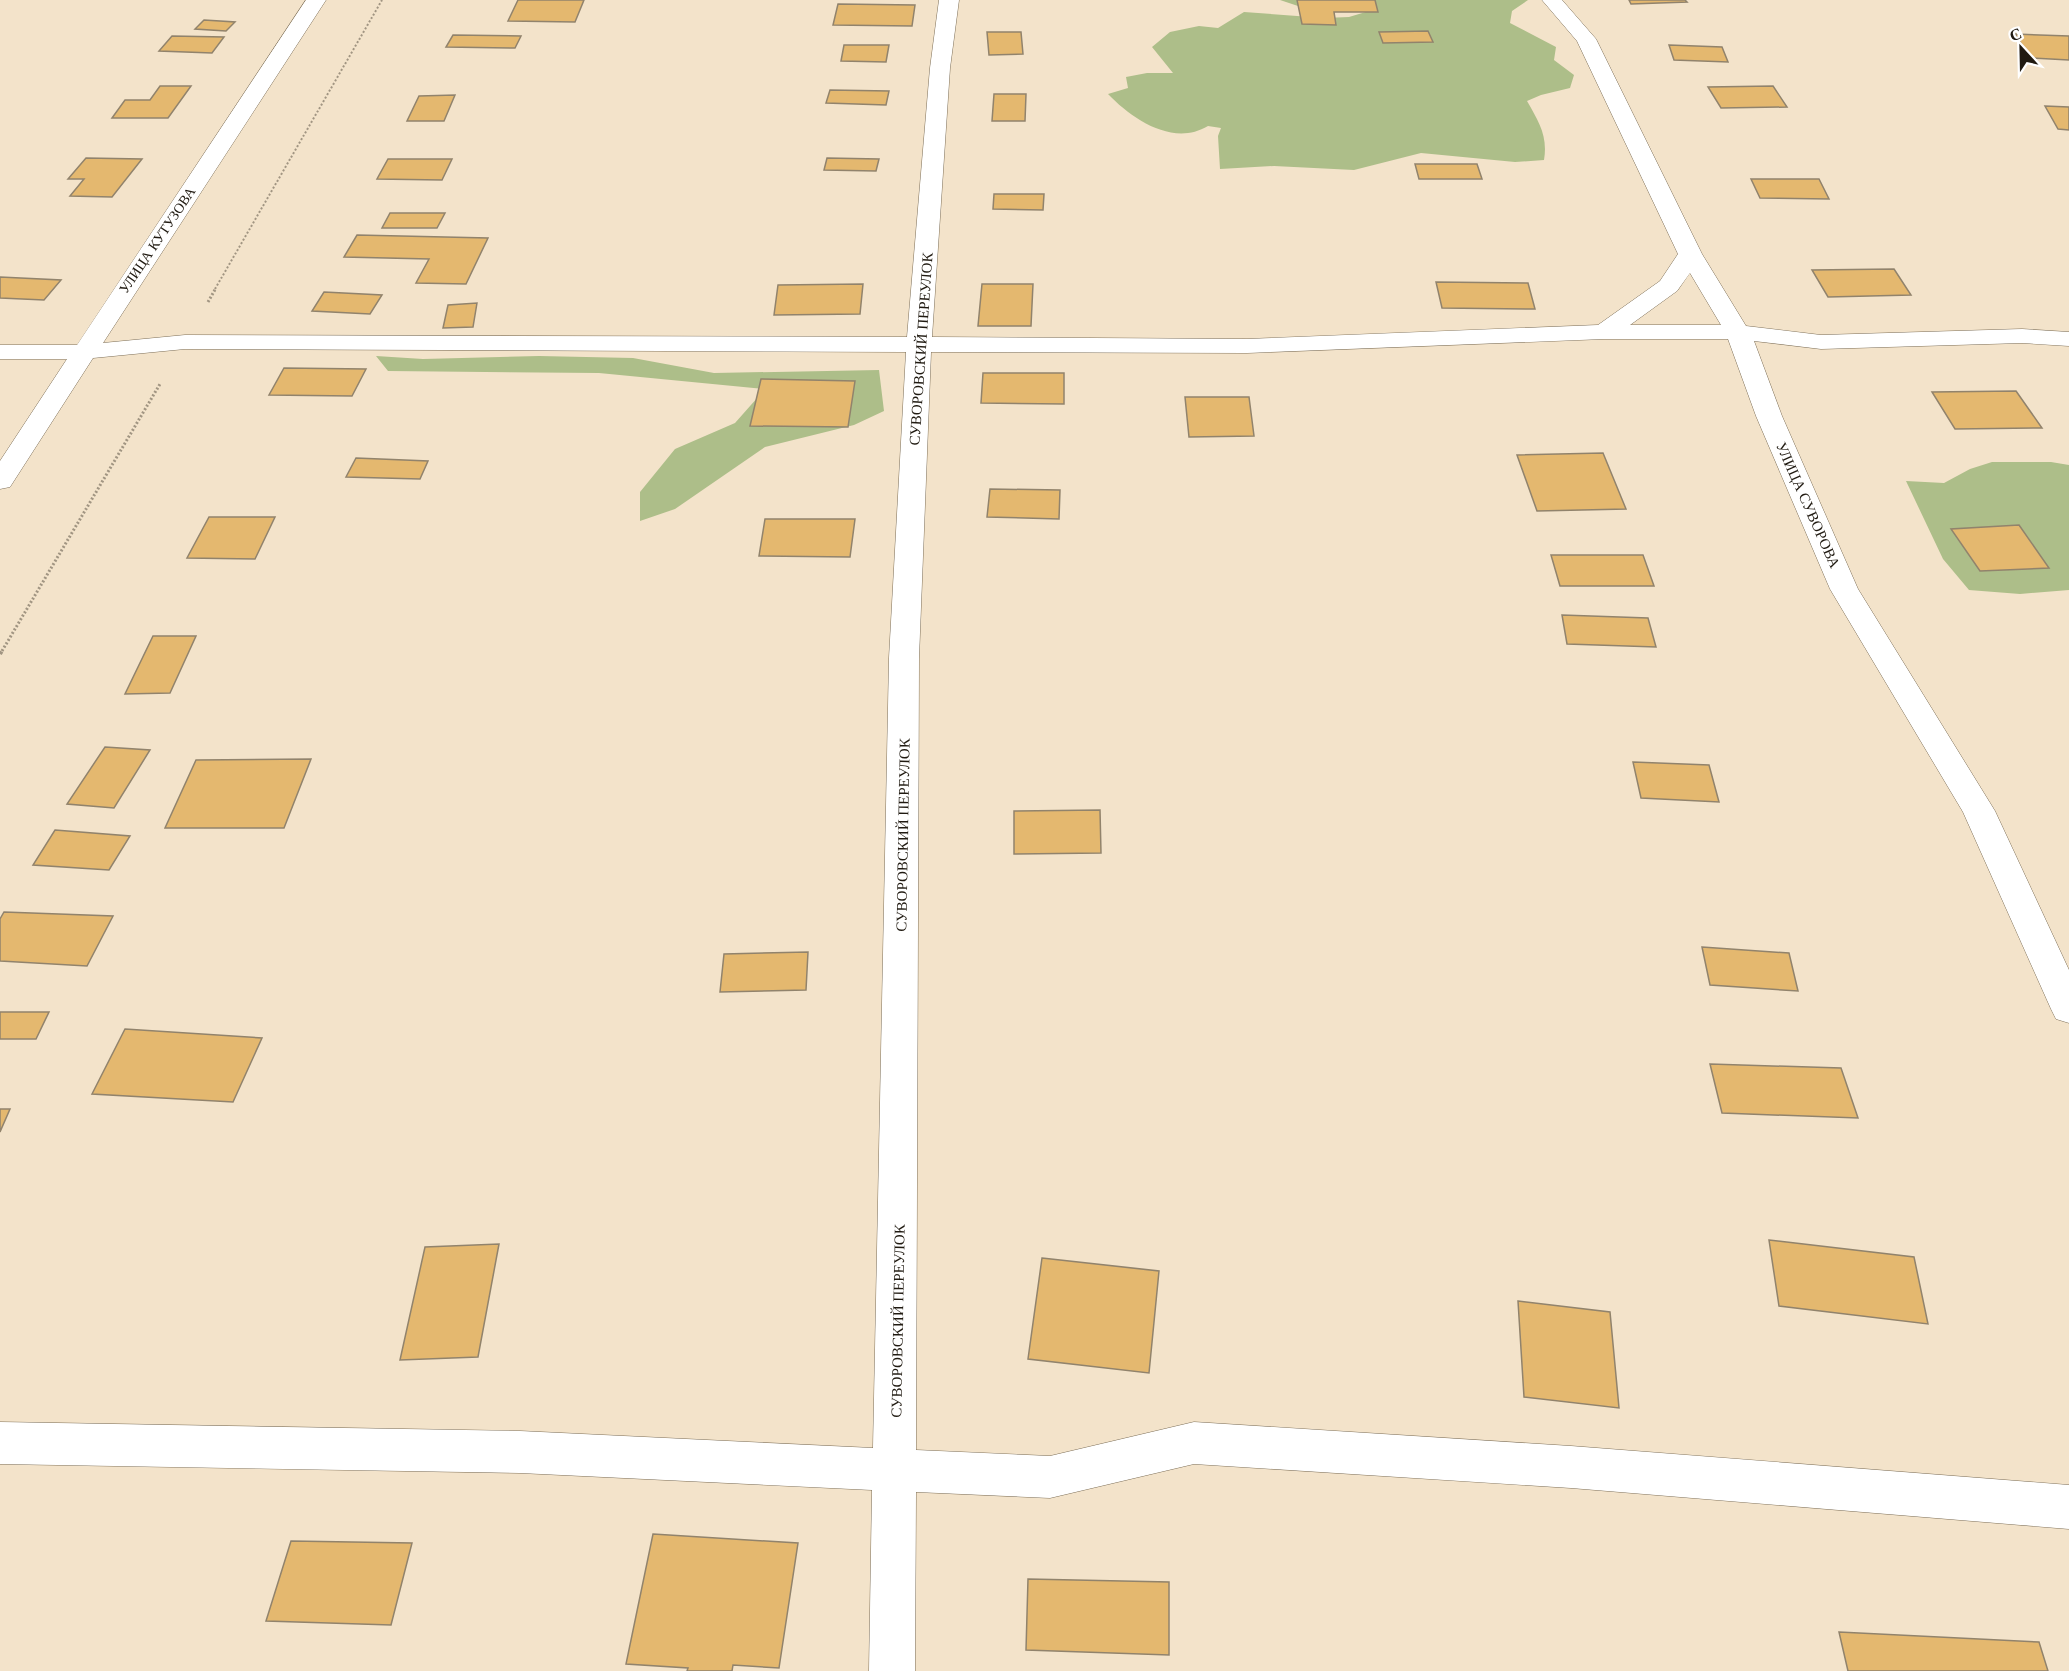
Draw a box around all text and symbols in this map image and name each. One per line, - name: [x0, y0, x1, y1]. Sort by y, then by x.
- north arrow: [1991, 18, 2051, 78]
- text: С: [2007, 25, 2024, 45]
- street label: УЛИЦА КУТУЗОВА: [116, 184, 199, 296]
- street label: СУВОРОВСКИЙ ПЕРЕУЛОК: [906, 251, 936, 446]
- street label: УЛИЦА СУВОРОВА: [1773, 440, 1843, 570]
- street label: СУВОРОВСКИЙ ПЕРЕУЛОК: [893, 737, 913, 932]
- street label: СУВОРОВСКИЙ ПЕРЕУЛОК: [888, 1223, 908, 1418]

